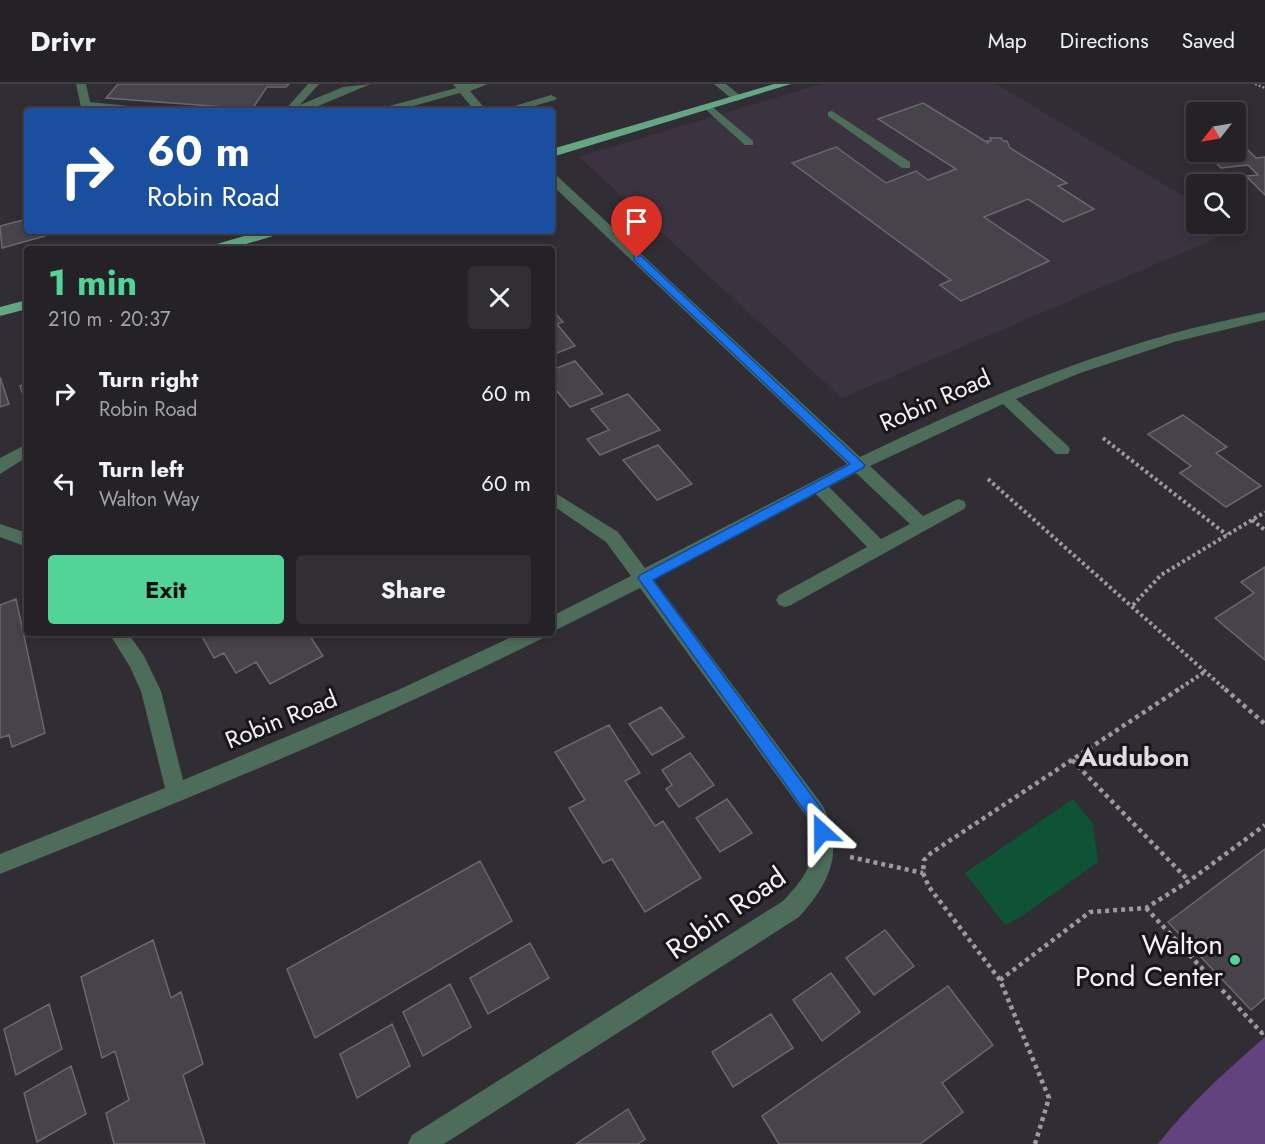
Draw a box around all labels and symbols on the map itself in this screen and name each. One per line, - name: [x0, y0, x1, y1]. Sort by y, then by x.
- north arrow: [1186, 102, 1246, 162]
- pin: [611, 196, 662, 258]
- street label: Robin Road: [874, 360, 996, 440]
- street label: Robin Road: [220, 681, 342, 757]
- district label: Audubon: [1078, 738, 1189, 776]
- position arrow: [790, 800, 854, 864]
- street label: Robin Road: [658, 857, 794, 969]
- place label: Walton Pond Center: [1075, 924, 1223, 997]
- marker: Walton Pond Center: [1228, 953, 1242, 967]

